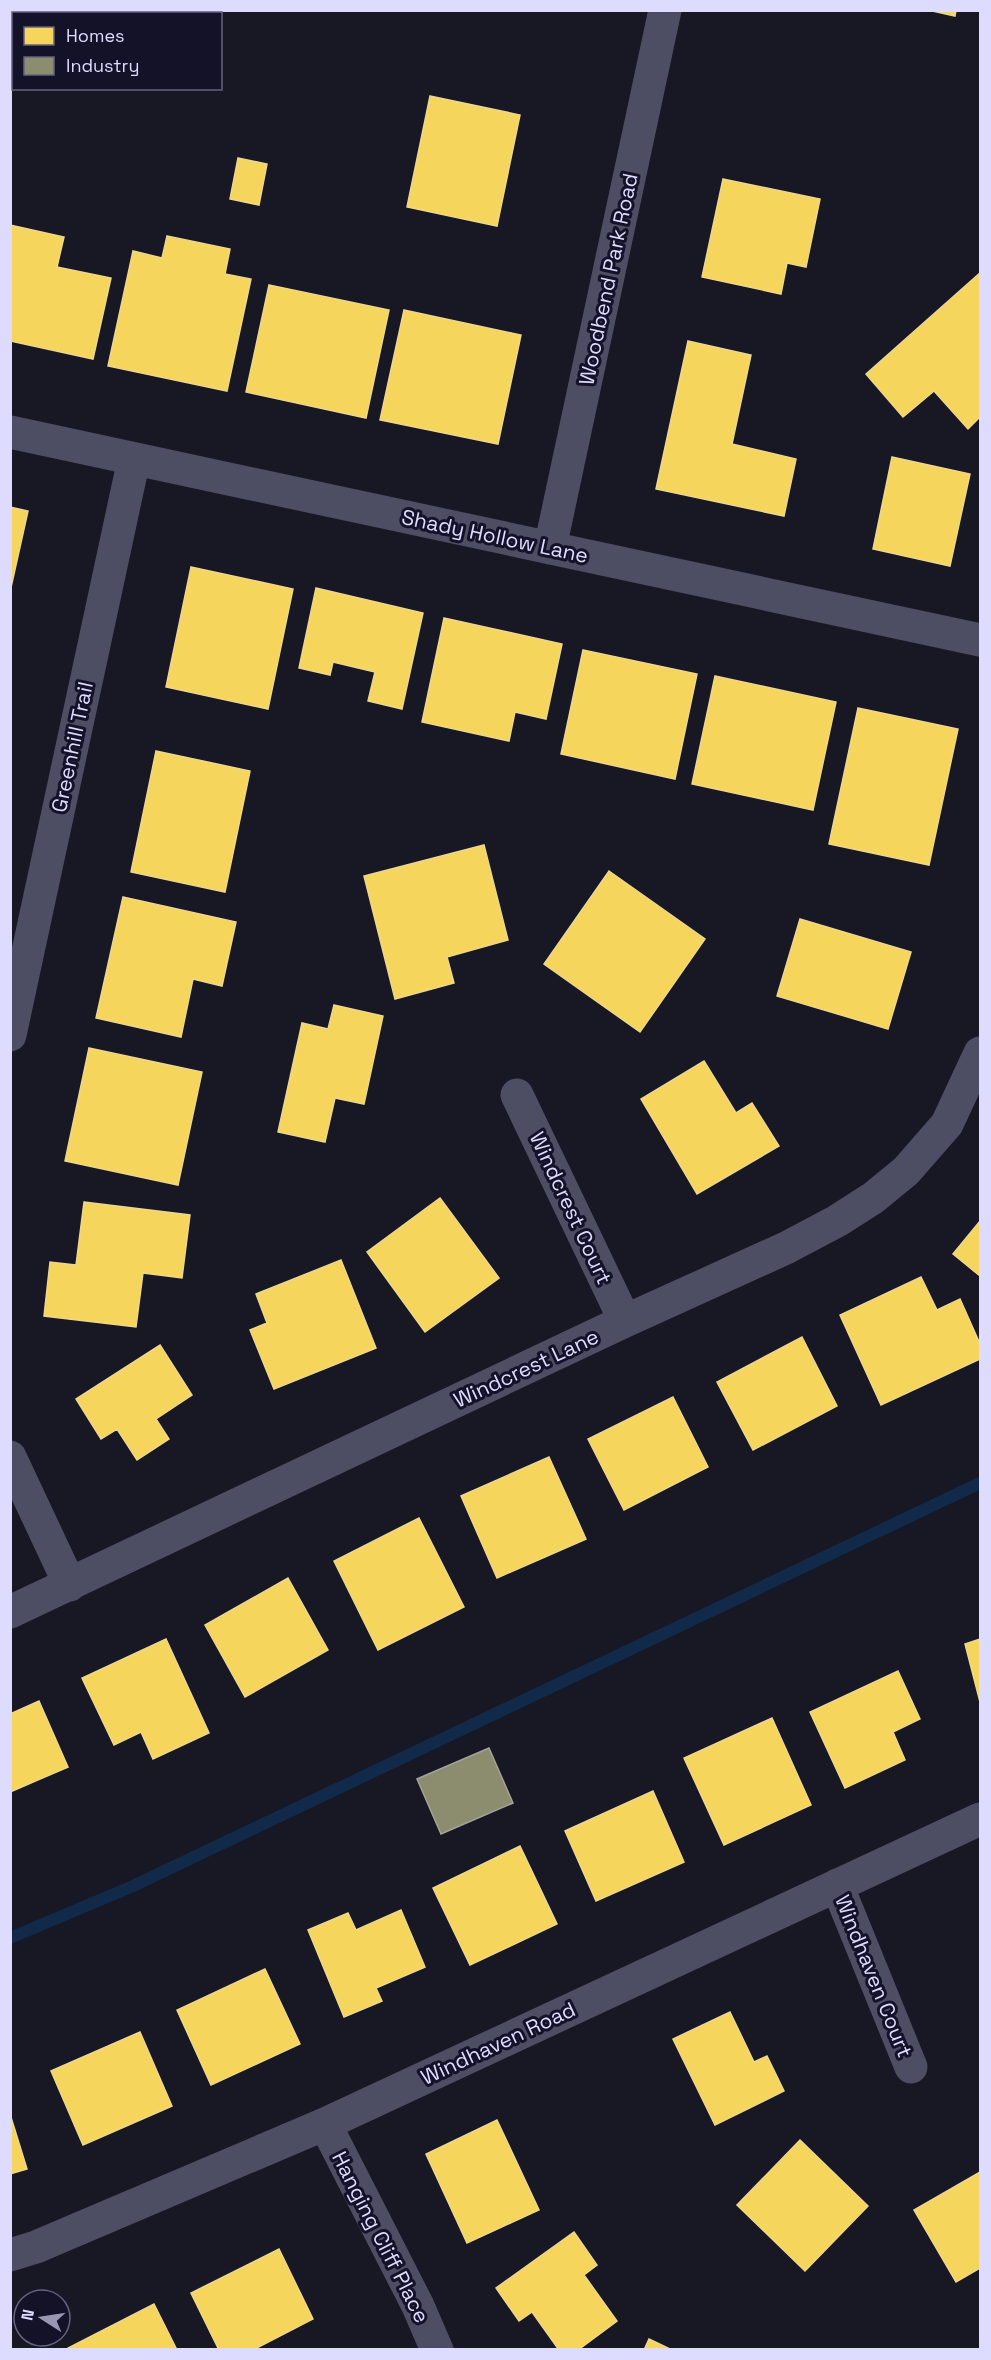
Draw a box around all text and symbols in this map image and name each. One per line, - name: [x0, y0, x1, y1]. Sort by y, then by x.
- legend: [12, 12, 222, 90]
- text: Homes: [66, 24, 125, 47]
- text: Industry: [66, 54, 139, 77]
- street label: Woodbend Park Road: [572, 171, 644, 387]
- street label: Shady Hollow Lane: [399, 503, 591, 569]
- street label: Greenhill Trail: [45, 679, 99, 815]
- street label: Windcrest Court: [524, 1127, 618, 1289]
- street label: Windcrest Lane: [449, 1323, 603, 1413]
- street label: Windhaven Court: [829, 1891, 919, 2061]
- street label: Windhaven Road: [416, 1995, 580, 2091]
- street label: Hanging Cliff Place: [326, 2147, 436, 2327]
- north arrow: [12, 2288, 72, 2348]
- text: N: [16, 2308, 39, 2322]

